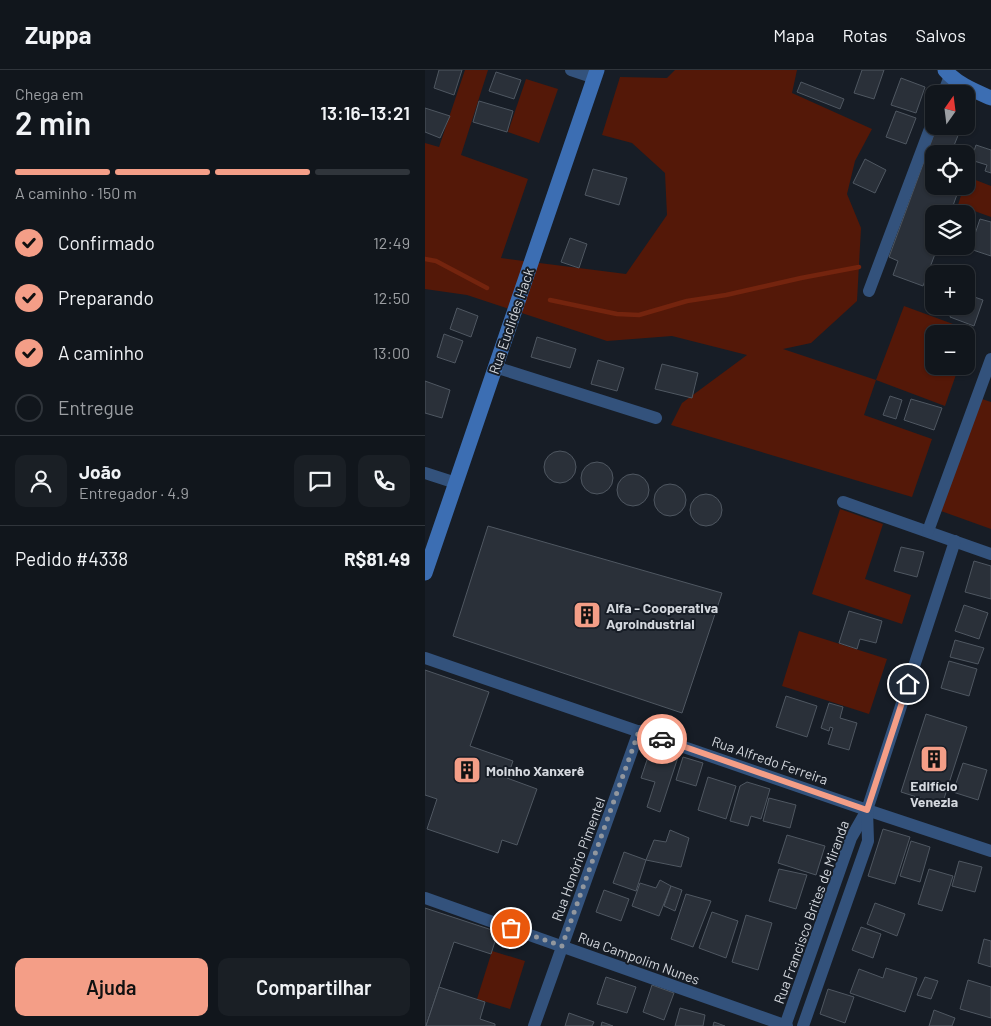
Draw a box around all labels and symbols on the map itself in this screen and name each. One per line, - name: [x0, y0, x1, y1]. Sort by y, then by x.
- north arrow: [925, 85, 975, 135]
- street label: Rua Euclides Hack: [485, 266, 537, 376]
- place label: Alfa - Cooperativa Agroindustrial: [606, 599, 718, 632]
- building icon: Alfa - Cooperativa Agroindustrial: [572, 600, 602, 630]
- pin: [887, 663, 929, 705]
- courier: [637, 714, 687, 764]
- street label: Rua Alfredo Ferreira: [710, 732, 830, 788]
- building icon: Edifício Venezia: [919, 744, 949, 774]
- building icon: Moinho Xanxerê: [452, 755, 482, 785]
- place label: Moinho Xanxerê: [486, 762, 585, 779]
- place label: Edifício Venezia: [910, 777, 958, 810]
- street label: Rua Honório Pimentel: [548, 795, 608, 923]
- street label: Rua Francisco Brites de Miranda: [770, 818, 852, 1006]
- pin: [490, 907, 532, 949]
- street label: Rua Campolim Nunes: [576, 928, 702, 988]

